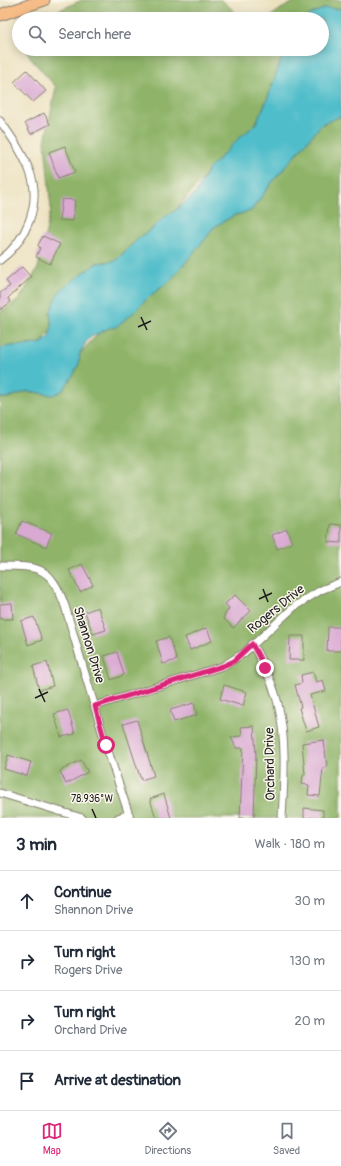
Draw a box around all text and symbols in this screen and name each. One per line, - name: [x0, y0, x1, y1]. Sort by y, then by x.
- search box: [12, 12, 329, 56]
- icon: search: [26, 23, 48, 45]
- text: Search here: [58, 25, 131, 44]
- street label: Rogers Drive: [244, 581, 308, 637]
- street label: Shannon Drive: [70, 605, 108, 686]
- route end: [256, 659, 274, 677]
- street label: Orchard Drive: [261, 727, 279, 801]
- route start: [97, 736, 115, 754]
- text: 78.936°W: [71, 793, 113, 805]
- text: 3 min: [16, 834, 57, 855]
- text: Walk · 180 m: [255, 836, 325, 852]
- text: Continue: [54, 883, 112, 902]
- icon: ahead: [16, 890, 38, 912]
- text: 30 m: [295, 893, 325, 909]
- text: Shannon Drive: [54, 902, 133, 918]
- text: Turn right: [54, 943, 115, 962]
- icon: right: [16, 950, 38, 972]
- text: 130 m: [289, 953, 325, 969]
- text: Rogers Drive: [54, 962, 122, 978]
- text: Turn right: [54, 1003, 115, 1022]
- icon: right: [16, 1010, 38, 1032]
- text: 20 m: [294, 1013, 325, 1029]
- text: Orchard Drive: [54, 1022, 127, 1038]
- icon: arrive: [16, 1070, 38, 1092]
- text: Arrive at destination: [54, 1071, 181, 1090]
- tab: Map: [41, 1120, 63, 1157]
- tab: Directions: [145, 1120, 191, 1157]
- tab: Saved: [273, 1120, 300, 1157]

